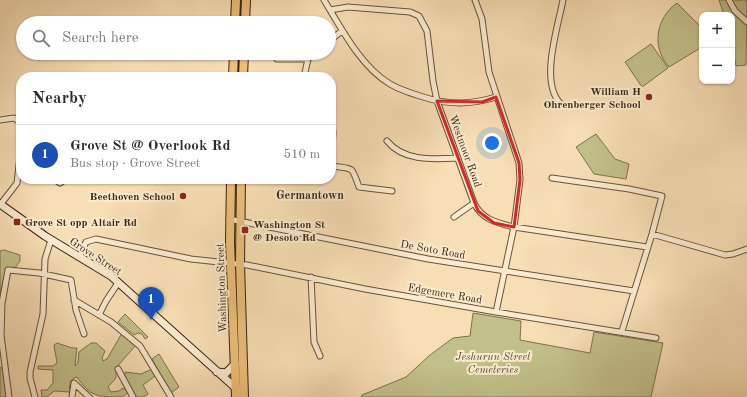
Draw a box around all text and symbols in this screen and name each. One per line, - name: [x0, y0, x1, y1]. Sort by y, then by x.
- map controls: [699, 12, 735, 84]
- button: +: [699, 12, 735, 48]
- search box: [16, 16, 336, 60]
- icon: search: [30, 27, 52, 49]
- text: Search here: [62, 31, 139, 46]
- button: −: [699, 48, 735, 84]
- place label: William H Ohrenberger School: [543, 87, 642, 111]
- text: Nearby: [32, 90, 87, 107]
- marker: William H Ohrenberger School: [644, 92, 654, 102]
- street label: Westmoor Road: [446, 114, 483, 189]
- your location: [482, 133, 502, 153]
- text: Grove St @ Overlook Rd: [70, 139, 231, 154]
- text: 1: [41, 148, 49, 161]
- text: 510 m: [283, 148, 320, 161]
- text: Bus stop · Grove Street: [70, 157, 200, 170]
- district label: Germantown: [276, 190, 344, 202]
- marker: Beethoven School: [178, 191, 188, 201]
- place label: Beethoven School: [90, 192, 176, 203]
- marker: Grove St opp Altair Rd: [12, 217, 22, 227]
- place label: Grove St opp Altair Rd: [25, 218, 137, 229]
- place label: Washington St @ Desoto Rd: [253, 220, 325, 244]
- marker: Washington St @ Desoto Rd: [240, 225, 250, 235]
- street label: Grove Street: [67, 236, 123, 278]
- street label: De Soto Road: [399, 239, 466, 262]
- street label: Washington Street: [215, 243, 230, 333]
- street label: Edgemere Road: [407, 283, 483, 306]
- pin: 1: [138, 287, 164, 320]
- park label: Jeshurun Street Cemeteries: [456, 352, 531, 376]

